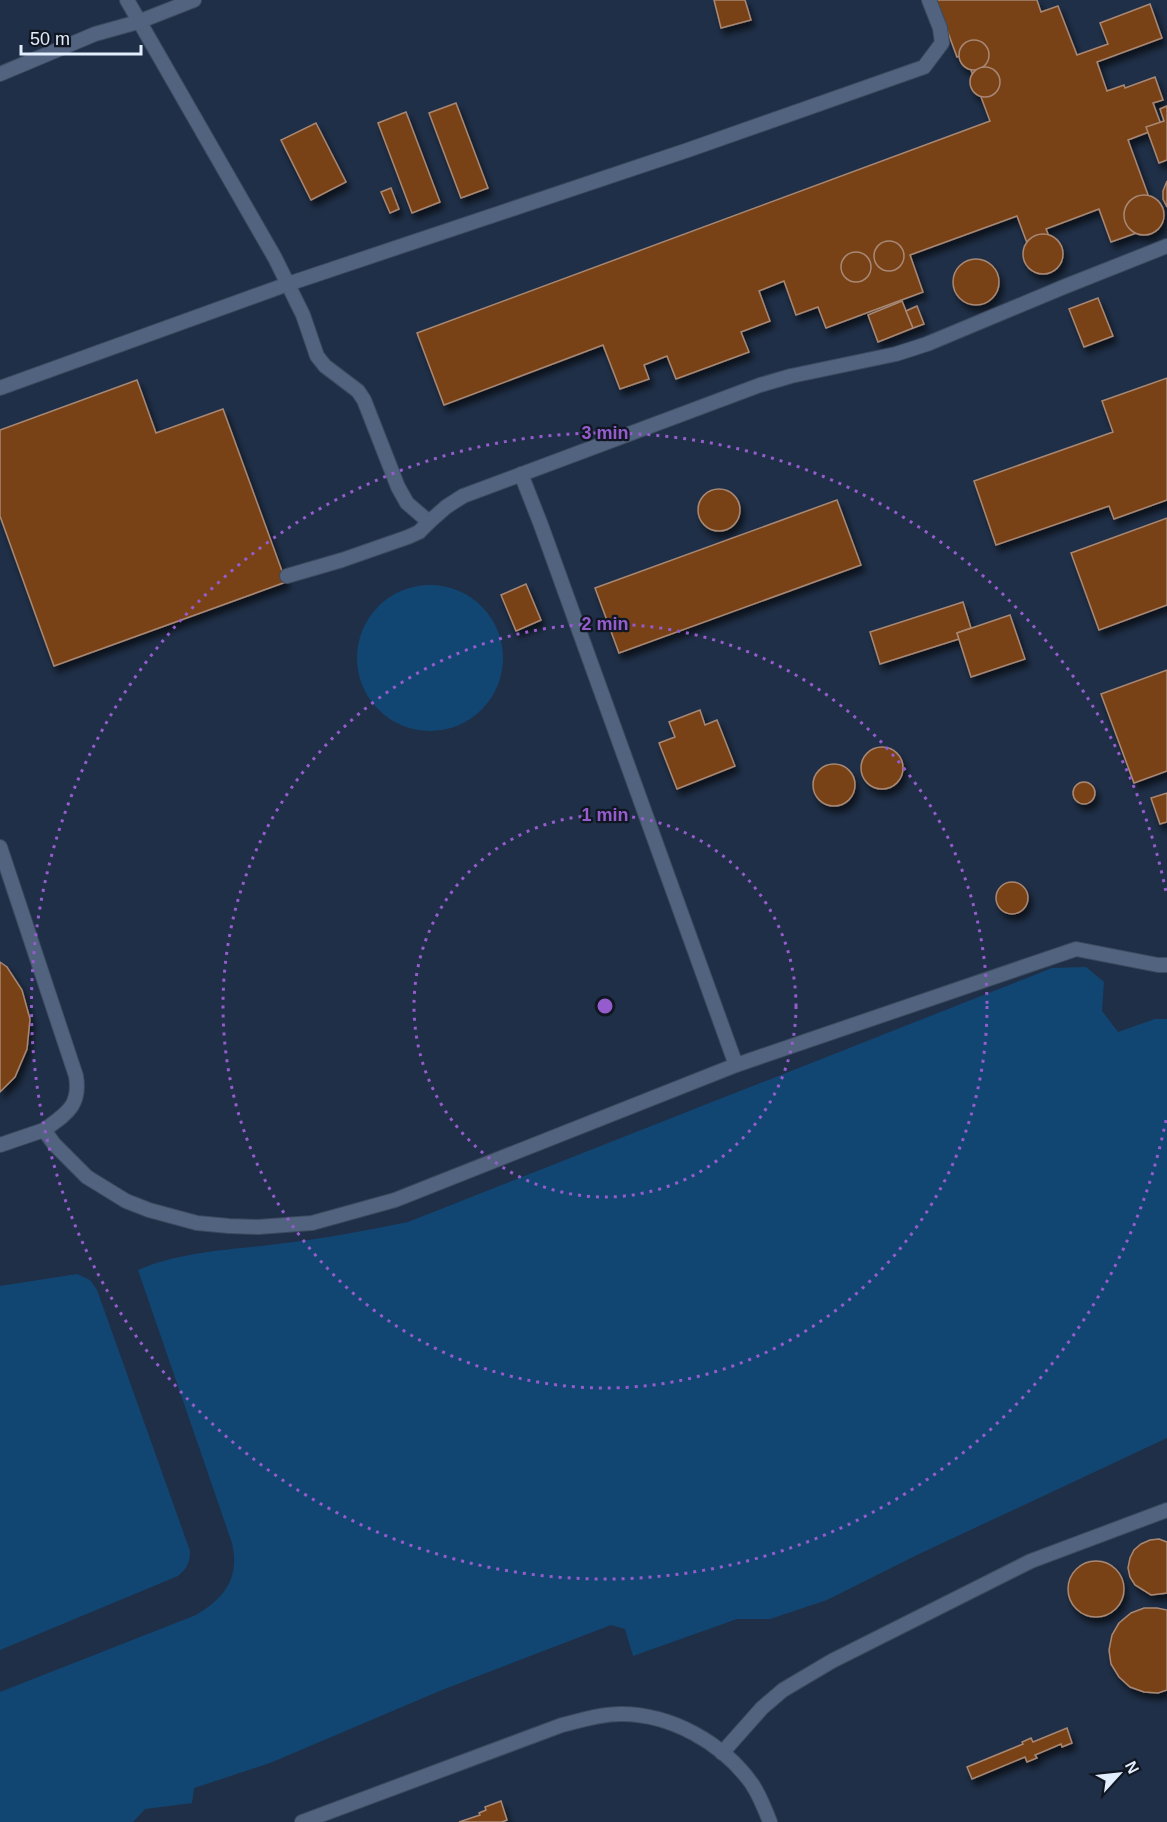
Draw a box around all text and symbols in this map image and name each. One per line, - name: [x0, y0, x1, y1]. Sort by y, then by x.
- scale bar: [21, 18, 141, 56]
- text: 50 m: [30, 29, 70, 49]
- text: 3 min: [581, 423, 629, 443]
- text: 2 min: [581, 614, 629, 634]
- text: 1 min: [581, 805, 629, 825]
- centre of rings: [595, 996, 615, 1016]
- north arrow: [1089, 1744, 1149, 1804]
- text: N: [1122, 1758, 1142, 1776]

